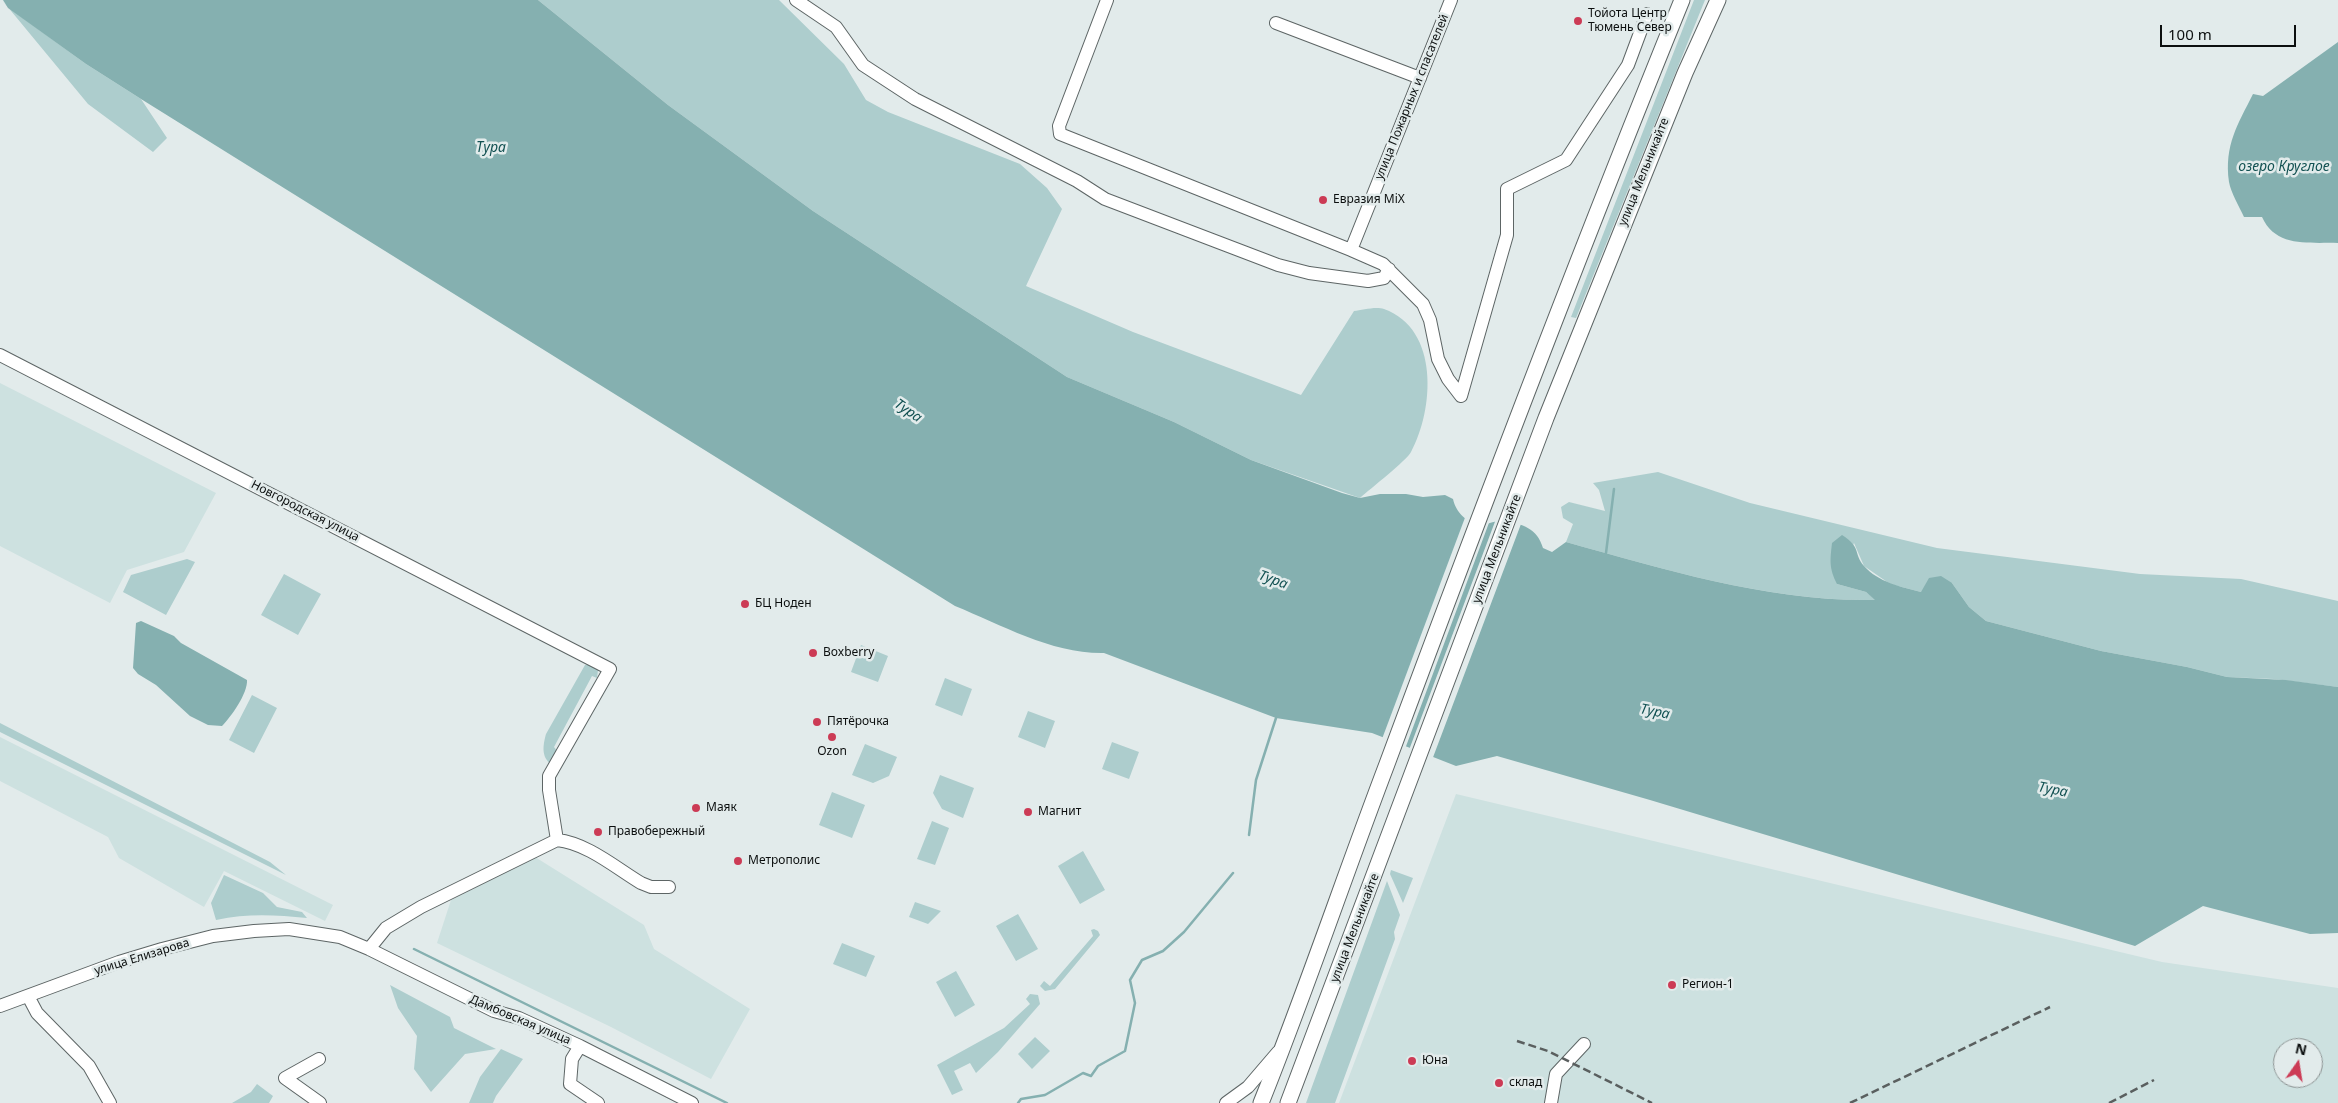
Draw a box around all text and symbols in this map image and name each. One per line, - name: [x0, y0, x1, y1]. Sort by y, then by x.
- place label: Тойота Центр Тюмень Север: [1588, 7, 1672, 35]
- street label: улица Пожарных и спасателей: [1372, 12, 1452, 182]
- marker: Тойота Центр Тюмень Север: [1572, 15, 1584, 27]
- scale bar: [2163, 15, 2299, 47]
- text: 100 m: [2168, 24, 2212, 44]
- street label: улица Мельникайте: [1616, 116, 1672, 228]
- water label: Тура: [476, 140, 506, 156]
- water label: озеро Круглое: [2238, 159, 2330, 175]
- place label: Евразия MiX: [1333, 193, 1405, 207]
- marker: Евразия MiX: [1317, 194, 1329, 206]
- water label: Тура: [891, 396, 925, 426]
- street label: Новгородская улица: [249, 477, 361, 545]
- street label: улица Мельникайте: [1470, 493, 1524, 605]
- water label: Тура: [1256, 567, 1290, 593]
- place label: БЦ Ноден: [755, 597, 812, 611]
- marker: БЦ Ноден: [739, 598, 751, 610]
- place label: Boxberry: [823, 646, 874, 660]
- marker: Boxberry: [807, 647, 819, 659]
- water label: Тура: [1639, 701, 1671, 723]
- place label: Пятёрочка: [827, 715, 889, 729]
- marker: Пятёрочка: [811, 716, 823, 728]
- marker: Ozon: [826, 731, 838, 743]
- place label: Ozon: [817, 745, 847, 759]
- water label: Тура: [2037, 779, 2069, 801]
- place label: Маяк: [706, 801, 737, 815]
- marker: Маяк: [690, 802, 702, 814]
- place label: Магнит: [1038, 805, 1081, 819]
- marker: Магнит: [1022, 806, 1034, 818]
- place label: Правобережный: [608, 825, 705, 839]
- marker: Правобережный: [592, 826, 604, 838]
- place label: Метрополис: [748, 854, 820, 868]
- marker: Метрополис: [732, 855, 744, 867]
- street label: улица Мельникайте: [1328, 872, 1382, 984]
- street label: улица Елизарова: [93, 936, 191, 978]
- place label: Регион-1: [1682, 978, 1734, 992]
- marker: Регион-1: [1666, 979, 1678, 991]
- street label: Дамбовская улица: [467, 992, 573, 1048]
- north arrow: [2273, 1038, 2323, 1088]
- text: N: [2294, 1038, 2309, 1059]
- place label: Юна: [1422, 1054, 1448, 1068]
- marker: Юна: [1406, 1055, 1418, 1067]
- place label: склад: [1509, 1076, 1542, 1090]
- marker: склад: [1493, 1077, 1505, 1089]

